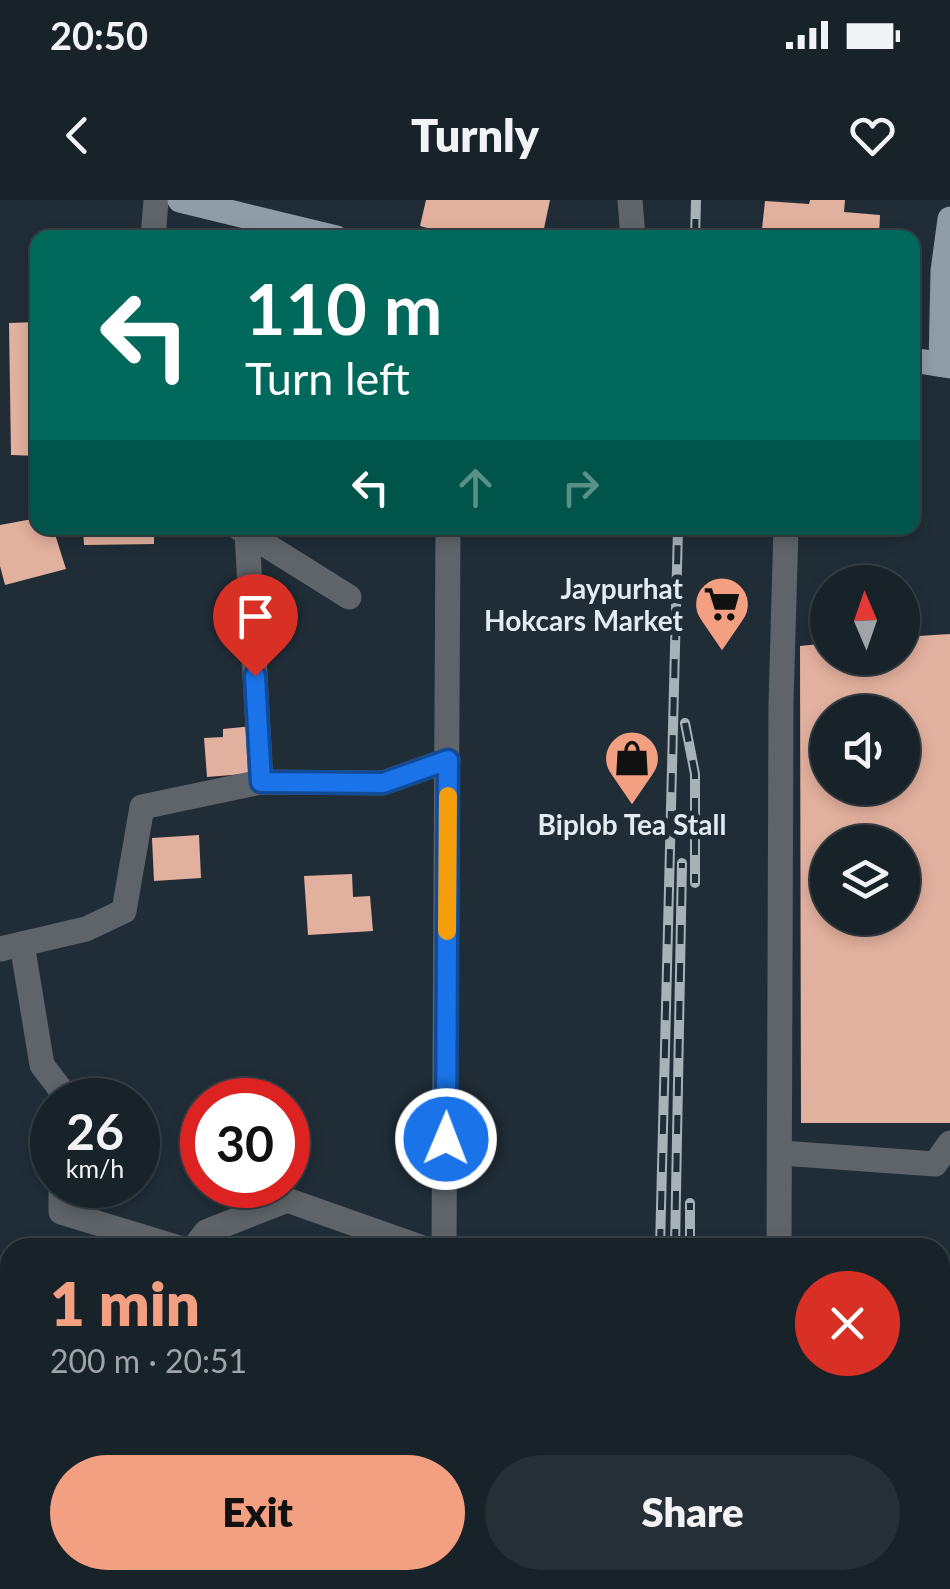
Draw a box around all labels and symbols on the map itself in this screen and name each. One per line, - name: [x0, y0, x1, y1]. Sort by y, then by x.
- north arrow: [810, 565, 920, 675]
- place label: Jaypurhat Hokcars Market: [484, 571, 684, 637]
- pin: [213, 574, 298, 677]
- supermarket icon: Jaypurhat Hokcars Market: [692, 574, 752, 653]
- shop icon: Biplob Tea Stall: [602, 728, 662, 807]
- place label: Biplob Tea Stall: [538, 807, 726, 841]
- speed limit sign: 30: [180, 1078, 310, 1208]
- position arrow: [394, 1087, 498, 1191]

